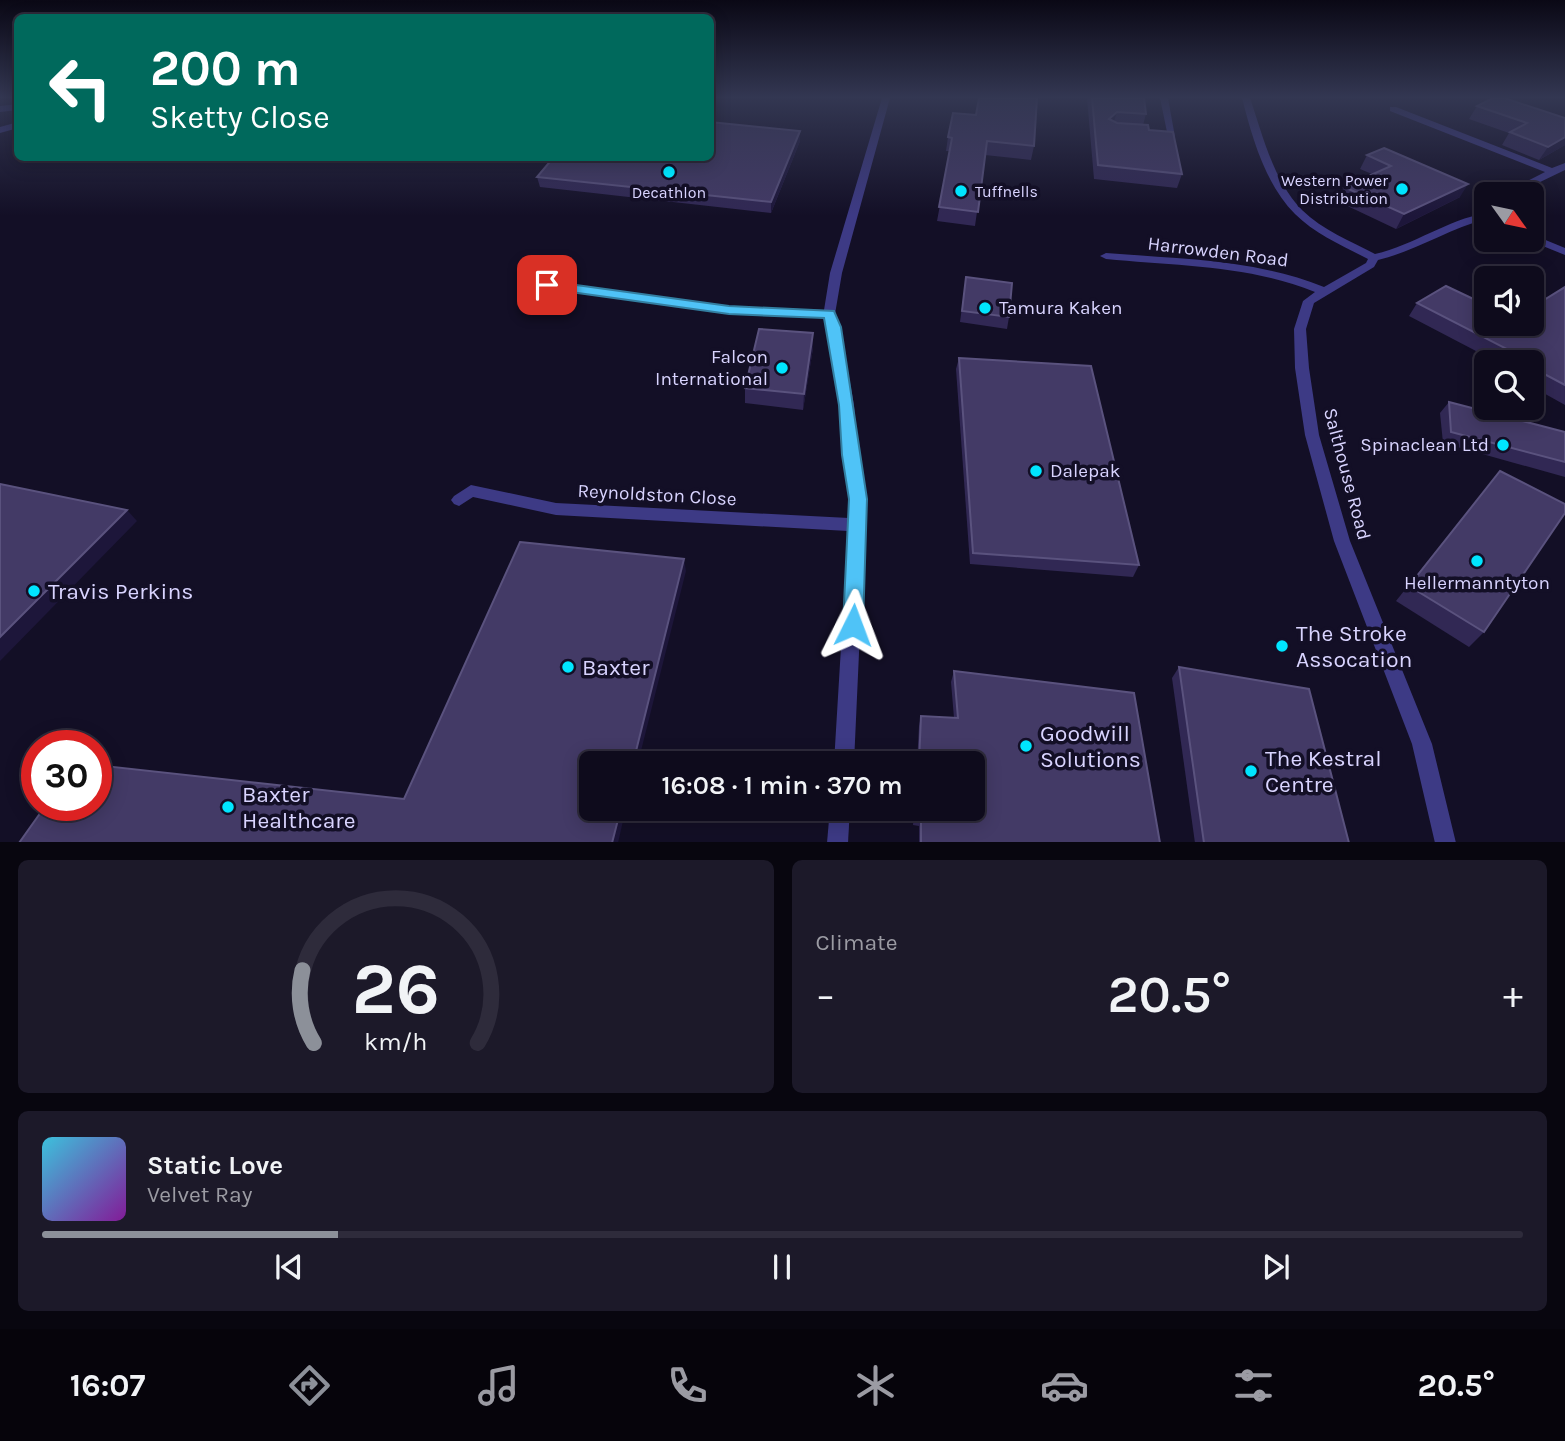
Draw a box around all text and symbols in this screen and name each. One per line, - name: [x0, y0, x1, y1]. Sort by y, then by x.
- text: 200 m: [150, 40, 301, 97]
- icon: left: [35, 42, 126, 133]
- text: Sketty Close: [150, 99, 330, 136]
- marker: Decathlon: [661, 164, 677, 180]
- place label: Western Power Distribution: [1281, 171, 1388, 208]
- marker: Western Power Distribution: [1394, 181, 1410, 197]
- place label: Tuffnells: [975, 182, 1038, 201]
- north arrow: [1474, 182, 1544, 252]
- map controls: [1474, 182, 1544, 420]
- place label: Decathlon: [632, 183, 706, 202]
- marker: Tuffnells: [953, 183, 969, 199]
- street label: Harrowden Road: [1146, 232, 1290, 272]
- pin: [517, 255, 577, 315]
- icon: arrive: [528, 266, 566, 304]
- button: sound: [1474, 266, 1544, 336]
- place label: Tamura Kaken: [999, 297, 1122, 319]
- marker: Tamura Kaken: [977, 300, 993, 316]
- place label: Falcon International: [655, 346, 768, 390]
- button: search: [1474, 350, 1544, 420]
- marker: Falcon International: [774, 360, 790, 376]
- street label: Salthouse Road: [1319, 406, 1375, 542]
- place label: Spinaclean Ltd: [1360, 434, 1489, 456]
- marker: Spinaclean Ltd: [1495, 437, 1511, 453]
- place label: Dalepak: [1050, 460, 1121, 482]
- marker: Dalepak: [1028, 463, 1044, 479]
- street label: Reynoldston Close: [577, 480, 737, 510]
- marker: Hellermanntyton: [1469, 553, 1485, 569]
- place label: Hellermanntyton: [1404, 572, 1550, 594]
- place label: Travis Perkins: [48, 578, 193, 605]
- marker: Travis Perkins: [26, 583, 42, 599]
- position arrow: [816, 588, 890, 662]
- place label: The Stroke Assocation: [1296, 620, 1412, 673]
- marker: The Stroke Assocation: [1274, 638, 1290, 654]
- place label: Baxter: [582, 654, 650, 681]
- marker: Baxter: [560, 659, 576, 675]
- place label: Goodwill Solutions: [1040, 720, 1141, 773]
- speed limit sign: 30: [21, 730, 112, 821]
- marker: Goodwill Solutions: [1018, 738, 1034, 754]
- place label: The Kestral Centre: [1265, 745, 1382, 798]
- marker: The Kestral Centre: [1243, 763, 1259, 779]
- text: 16:08 · 1 min · 370 m: [661, 770, 903, 801]
- place label: Baxter Healthcare: [242, 781, 355, 834]
- marker: Baxter Healthcare: [220, 799, 236, 815]
- text: Climate: [816, 929, 898, 956]
- text: 26: [352, 946, 440, 1031]
- text: 20.5°: [1107, 964, 1231, 1025]
- text: −: [816, 973, 835, 1018]
- text: +: [1503, 973, 1523, 1018]
- text: km/h: [364, 1026, 427, 1055]
- text: Static Love: [147, 1150, 283, 1181]
- text: Velvet Ray: [147, 1181, 252, 1208]
- icon: previous: [270, 1248, 308, 1286]
- icon: pause: [763, 1248, 801, 1286]
- icon: next: [1257, 1248, 1295, 1286]
- icon: directions: [285, 1361, 334, 1410]
- icon: music: [474, 1361, 523, 1410]
- icon: phone: [663, 1361, 712, 1410]
- icon: climate: [851, 1361, 900, 1410]
- icon: car: [1040, 1361, 1089, 1410]
- icon: filters: [1229, 1361, 1278, 1410]
- text: 16:07: [70, 1367, 145, 1404]
- text: 20.5°: [1418, 1367, 1495, 1404]

